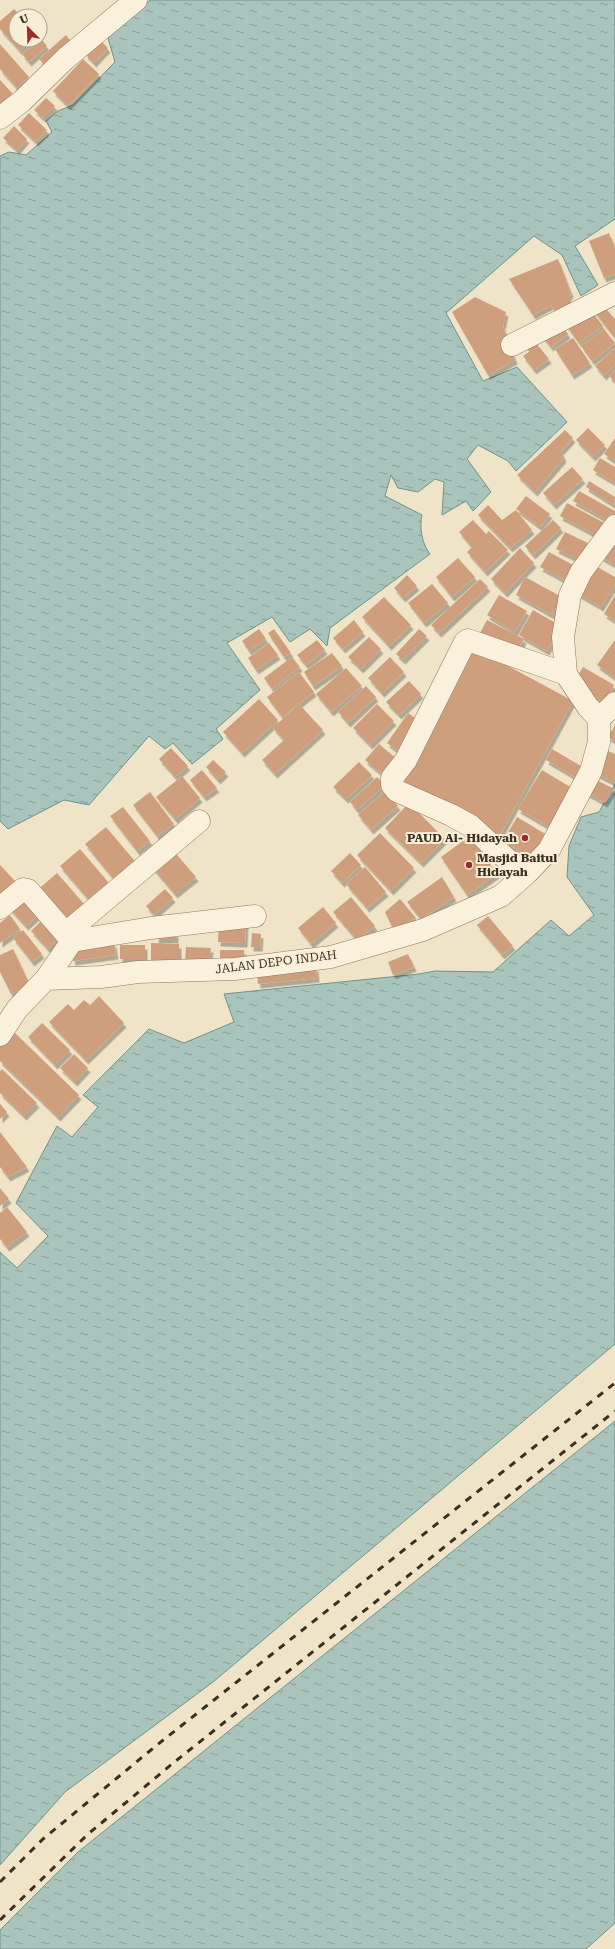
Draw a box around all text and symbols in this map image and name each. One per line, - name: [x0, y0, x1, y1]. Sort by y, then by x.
- north arrow: [8, 8, 48, 48]
- text: U: [18, 11, 31, 27]
- place label: PAUD Al- Hidayah: [407, 831, 517, 845]
- marker: PAUD Al- Hidayah: [520, 833, 530, 843]
- place label: Masjid Baitul Hidayah: [477, 851, 557, 879]
- marker: Masjid Baitul Hidayah: [464, 860, 474, 870]
- street label: JALAN DEPO INDAH: [214, 948, 338, 976]

